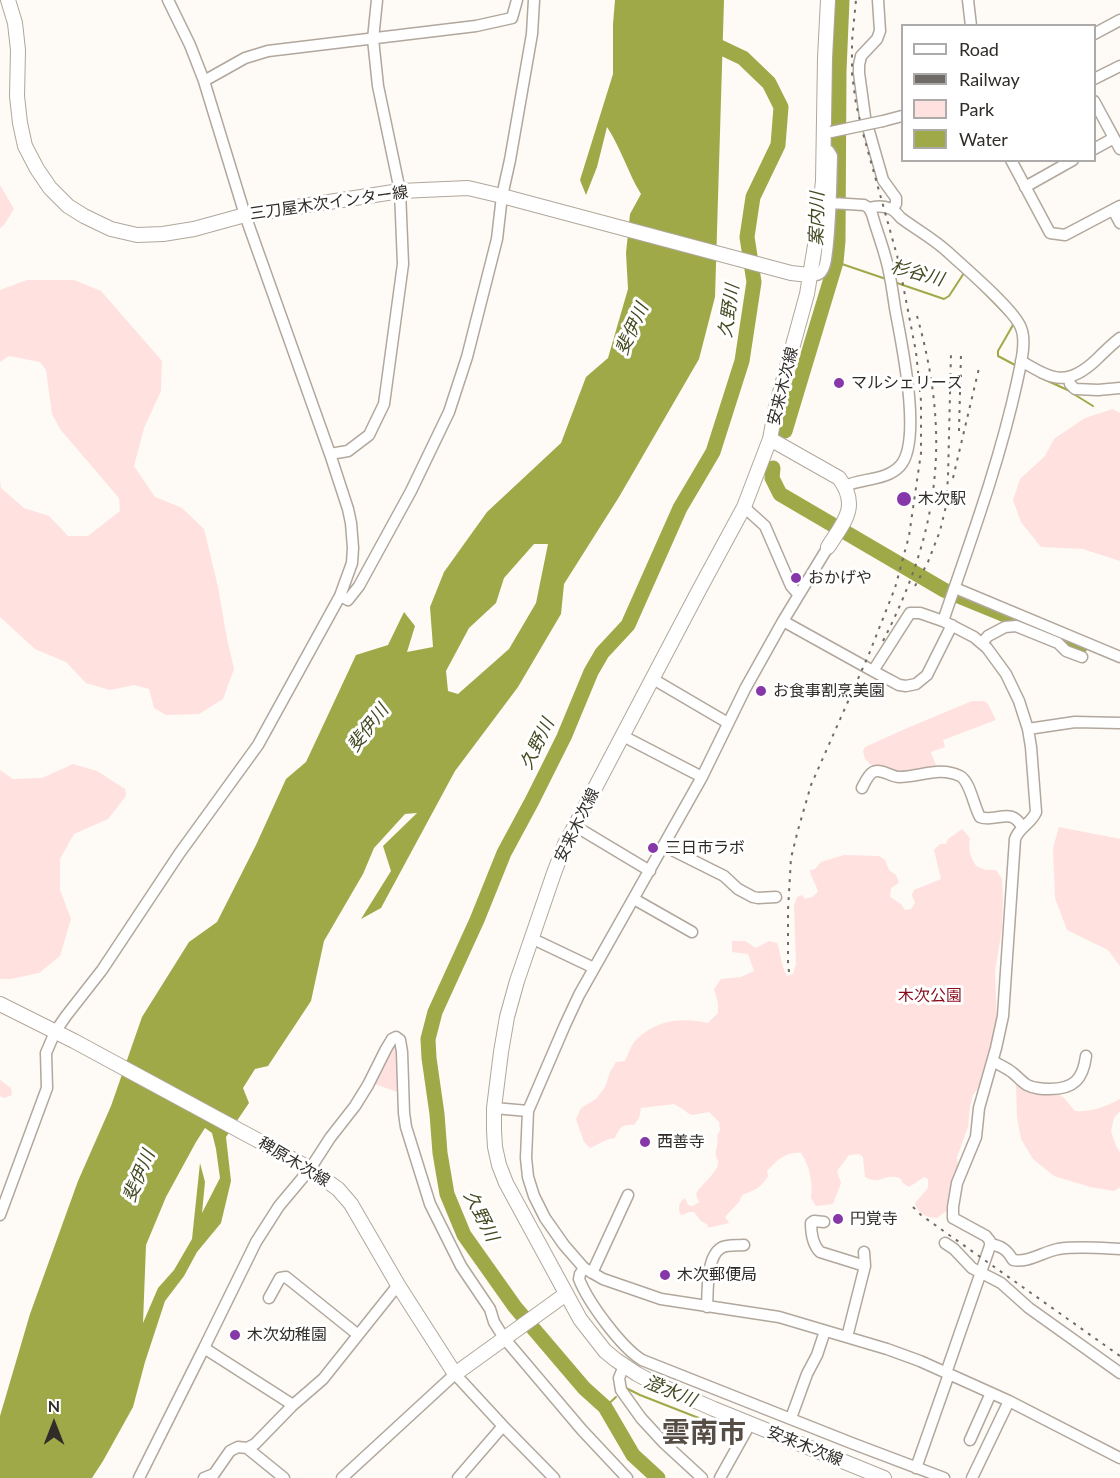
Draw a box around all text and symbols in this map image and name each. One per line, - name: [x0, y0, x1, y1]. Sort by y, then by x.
- legend: [901, 24, 1096, 162]
- text: Road: [959, 38, 999, 60]
- text: Railway: [959, 68, 1020, 90]
- text: Park: [959, 98, 994, 120]
- text: Water: [959, 128, 1008, 150]
- street label: 三刀屋木次インター線: [248, 182, 410, 224]
- water label: 案内川: [806, 192, 828, 246]
- water label: 杉谷川: [888, 256, 946, 290]
- water label: 久野川: [715, 283, 743, 339]
- water label: 斐伊川: [611, 300, 653, 358]
- street label: 安来木次線: [764, 345, 802, 427]
- place label: マルシェリーズ: [851, 373, 963, 393]
- marker: マルシェリーズ: [832, 376, 846, 390]
- place label: 木次駅: [918, 489, 966, 509]
- marker: 木次駅: [895, 490, 913, 508]
- place label: おかげや: [808, 568, 872, 588]
- marker: おかげや: [789, 571, 803, 585]
- place label: お食事割烹美園: [773, 681, 885, 701]
- marker: お食事割烹美園: [754, 684, 768, 698]
- water label: 斐伊川: [343, 700, 393, 756]
- water label: 久野川: [515, 715, 559, 773]
- street label: 安来木次線: [551, 785, 603, 865]
- place label: 三日市ラボ: [665, 838, 745, 858]
- marker: 三日市ラボ: [646, 841, 660, 855]
- park label: 木次公園: [898, 986, 962, 1006]
- place label: 西善寺: [657, 1132, 705, 1152]
- street label: 稗原木次線: [255, 1133, 333, 1191]
- marker: 西善寺: [638, 1135, 652, 1149]
- water label: 斐伊川: [119, 1147, 159, 1205]
- water label: 久野川: [459, 1187, 503, 1245]
- place label: 円覚寺: [850, 1209, 898, 1229]
- marker: 円覚寺: [831, 1212, 845, 1226]
- place label: 木次郵便局: [677, 1265, 757, 1285]
- marker: 木次郵便局: [658, 1268, 672, 1282]
- place label: 木次幼稚園: [247, 1325, 327, 1345]
- marker: 木次幼稚園: [228, 1328, 242, 1342]
- water label: 澄水川: [641, 1371, 699, 1411]
- north arrow: [24, 1394, 84, 1454]
- text: N: [48, 1396, 60, 1415]
- district label: 雲南市: [662, 1416, 746, 1450]
- street label: 安来木次線: [764, 1422, 846, 1470]

